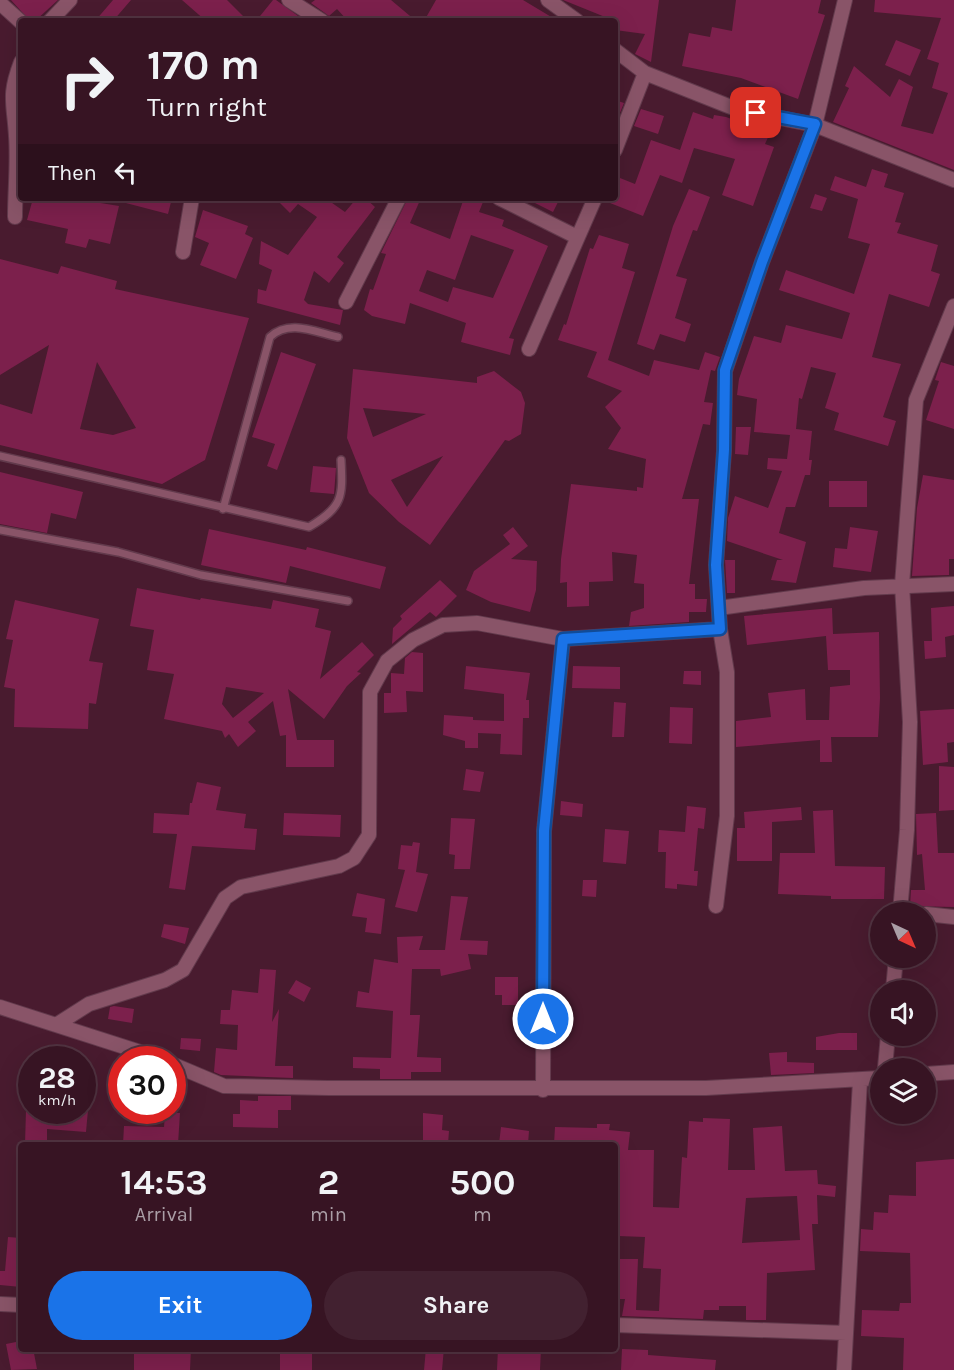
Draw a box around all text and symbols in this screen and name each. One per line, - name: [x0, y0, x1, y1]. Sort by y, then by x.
- text: 170 m: [147, 40, 260, 90]
- icon: right: [48, 42, 126, 120]
- pin: [730, 87, 781, 138]
- text: Turn right: [147, 91, 267, 123]
- icon: arrive: [739, 96, 772, 129]
- icon: left: [109, 156, 142, 189]
- text: Then: [48, 160, 97, 186]
- north arrow: [870, 902, 936, 968]
- map controls: [870, 902, 936, 1124]
- button: sound: [870, 980, 936, 1046]
- position arrow: [511, 987, 575, 1051]
- speed limit sign: 30: [108, 1046, 186, 1124]
- button: layers: [870, 1058, 936, 1124]
- text: 28: [38, 1060, 76, 1096]
- text: km/h: [38, 1091, 76, 1109]
- text: 14:53: [120, 1161, 208, 1203]
- text: 2: [318, 1161, 339, 1203]
- text: 500: [449, 1161, 516, 1203]
- text: Arrival: [135, 1203, 193, 1226]
- text: min: [310, 1203, 347, 1226]
- text: m: [473, 1203, 492, 1226]
- button: Exit: [48, 1271, 312, 1340]
- button: Share: [324, 1271, 588, 1340]

